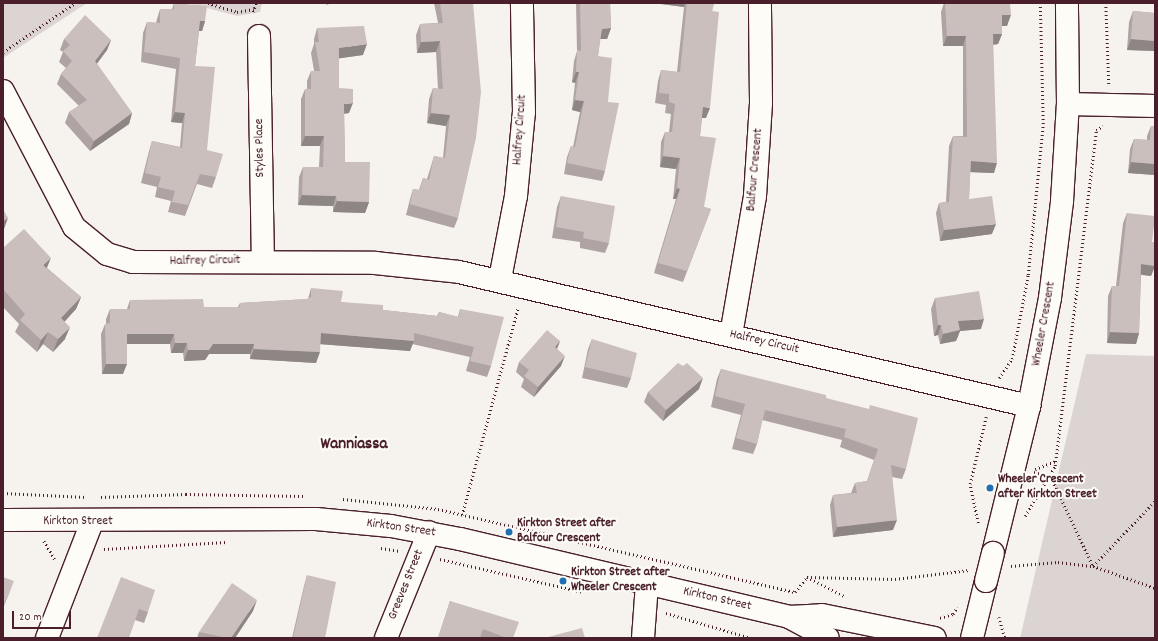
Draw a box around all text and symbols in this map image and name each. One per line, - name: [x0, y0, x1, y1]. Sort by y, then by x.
- street label: Halfrey Circuit: [511, 94, 531, 166]
- street label: Styles Place: [253, 118, 269, 178]
- street label: Balfour Crescent: [745, 128, 767, 212]
- street label: Halfrey Circuit: [169, 254, 241, 270]
- street label: Wheeler Crescent: [1030, 280, 1060, 368]
- street label: Halfrey Circuit: [728, 327, 800, 359]
- district label: Wanniassa: [321, 436, 387, 456]
- place label: Wheeler Crescent after Kirkton Street: [998, 473, 1097, 504]
- marker: Wheeler Crescent after Kirkton Street: [985, 483, 995, 493]
- street label: Kirkton Street: [43, 514, 113, 530]
- street label: Kirkton Street: [365, 516, 437, 542]
- place label: Kirkton Street after Balfour Crescent: [517, 517, 616, 548]
- marker: Kirkton Street after Balfour Crescent: [504, 527, 514, 537]
- street label: Greeves Street: [386, 548, 428, 622]
- place label: Kirkton Street after Wheeler Crescent: [571, 566, 670, 597]
- marker: Kirkton Street after Wheeler Crescent: [558, 576, 568, 586]
- street label: Kirkton Street: [681, 585, 753, 615]
- scale bar: [14, 603, 73, 629]
- text: 20 m: [19, 609, 42, 626]

